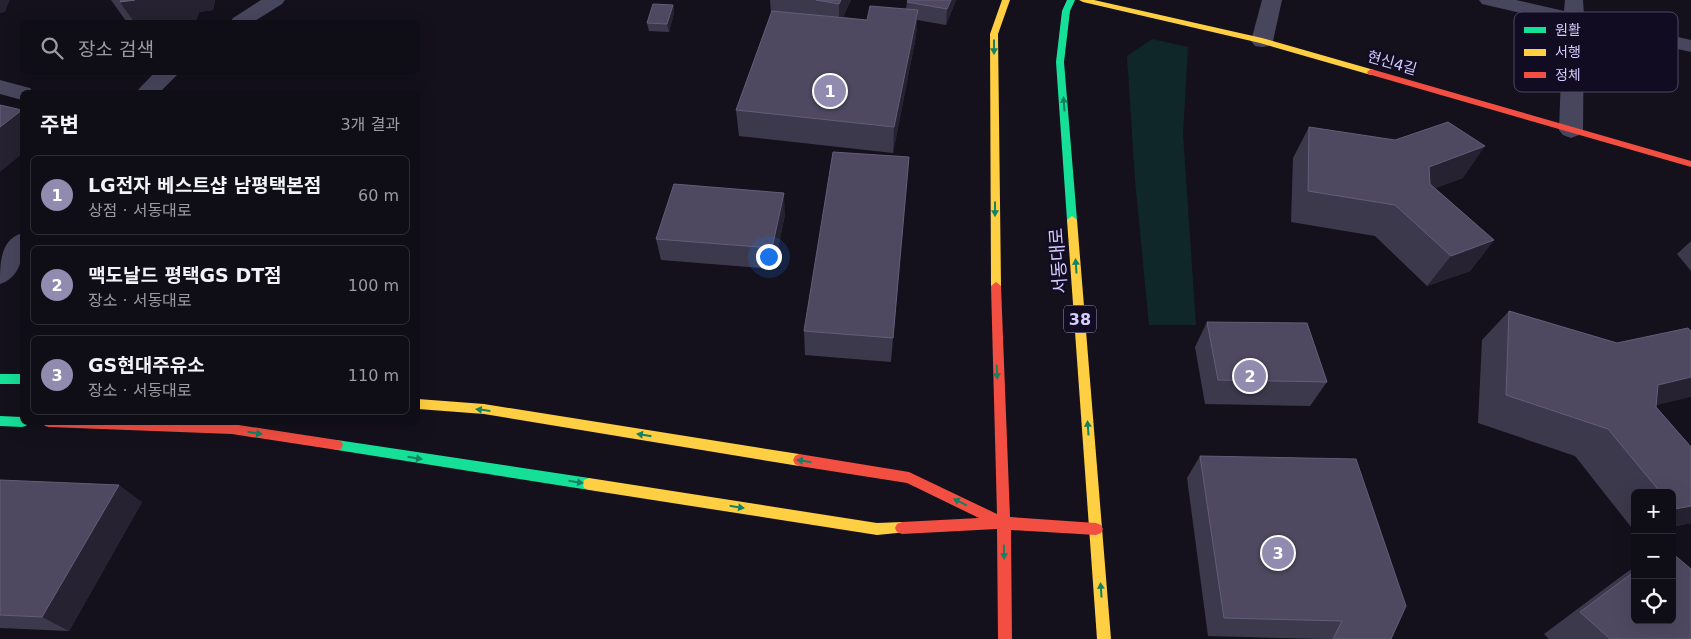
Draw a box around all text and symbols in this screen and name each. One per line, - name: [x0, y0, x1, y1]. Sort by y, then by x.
- legend: [1514, 12, 1678, 92]
- search box: [20, 20, 420, 75]
- text: 원활: [1555, 22, 1581, 38]
- icon: search: [38, 34, 66, 62]
- text: 장소 검색: [78, 38, 154, 60]
- one-way arrow: [990, 39, 998, 55]
- text: 서행: [1555, 44, 1581, 60]
- street label: 현신4길: [1365, 47, 1419, 79]
- text: 정체: [1555, 67, 1581, 83]
- pin: 1: [814, 72, 846, 110]
- one-way arrow: [1059, 96, 1067, 112]
- text: 주변: [40, 113, 79, 137]
- text: 3개 결과: [341, 115, 400, 134]
- text: LG전자 베스트샵 남평택본점: [88, 174, 321, 196]
- text: 1: [51, 186, 63, 205]
- text: 60 m: [358, 186, 399, 205]
- text: 상점 · 서동대로: [88, 201, 192, 220]
- one-way arrow: [991, 202, 999, 218]
- street label: 서동대로: [1045, 227, 1071, 295]
- your location: [756, 244, 782, 270]
- one-way arrow: [1072, 258, 1080, 274]
- text: 맥도날드 평택GS DT점: [88, 264, 282, 286]
- text: 2: [51, 276, 63, 295]
- text: 100 m: [348, 276, 399, 295]
- text: 장소 · 서동대로: [88, 291, 192, 310]
- road number: 38: [1064, 306, 1096, 332]
- text: GS현대주유소: [88, 354, 205, 376]
- pin: 2: [1234, 357, 1266, 395]
- one-way arrow: [994, 364, 1002, 380]
- text: 3: [51, 366, 63, 385]
- text: 110 m: [348, 366, 399, 385]
- text: 장소 · 서동대로: [88, 381, 192, 400]
- one-way arrow: [475, 406, 491, 414]
- one-way arrow: [1084, 420, 1092, 436]
- one-way arrow: [247, 429, 263, 437]
- one-way arrow: [635, 431, 651, 439]
- one-way arrow: [408, 454, 424, 462]
- one-way arrow: [796, 456, 812, 464]
- one-way arrow: [568, 479, 584, 487]
- map controls: [1631, 489, 1676, 624]
- button: +: [1631, 489, 1676, 534]
- one-way arrow: [953, 498, 967, 506]
- one-way arrow: [729, 503, 745, 511]
- pin: 3: [1262, 534, 1294, 572]
- button: −: [1631, 534, 1676, 579]
- one-way arrow: [1000, 544, 1008, 560]
- button: locate: [1631, 579, 1676, 624]
- one-way arrow: [1096, 582, 1104, 598]

